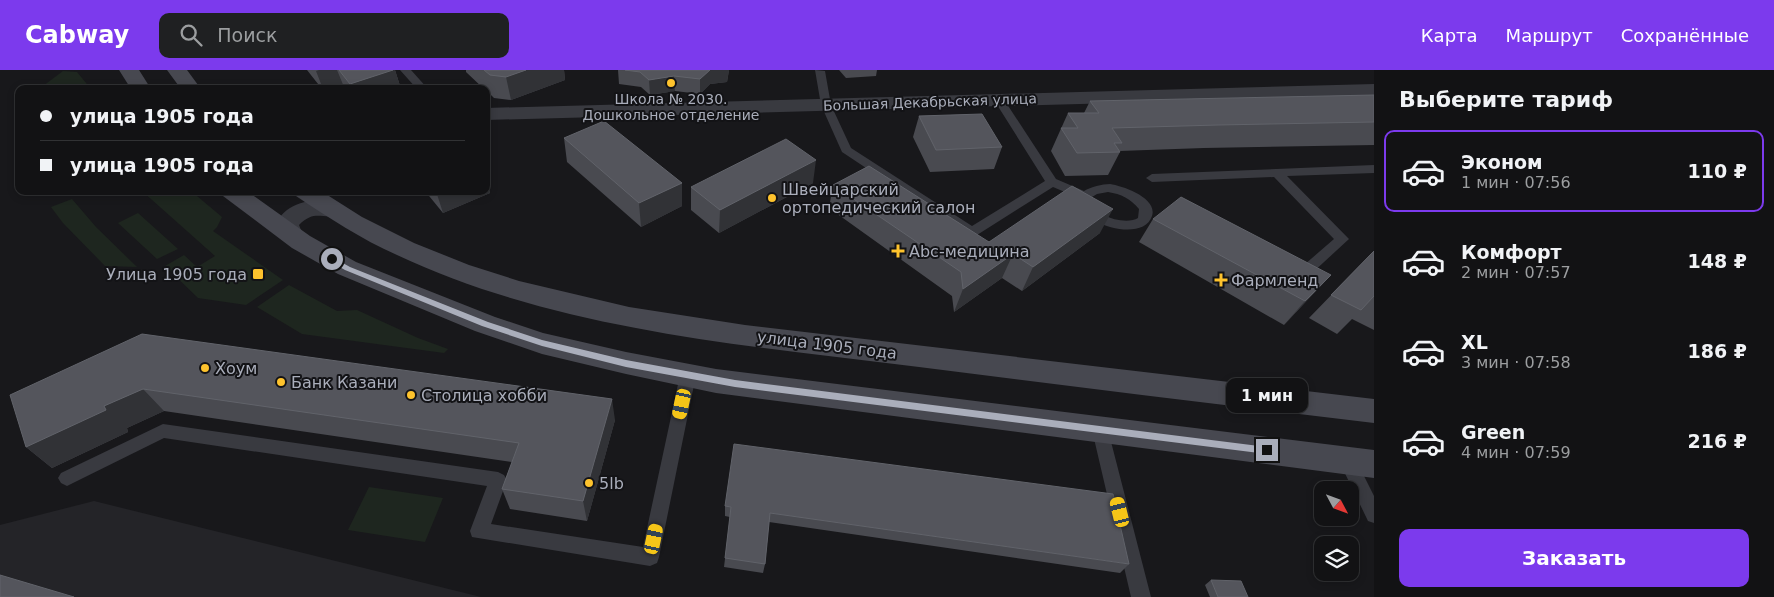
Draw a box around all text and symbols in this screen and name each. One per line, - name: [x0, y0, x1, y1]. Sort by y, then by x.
- search box: [159, 13, 509, 58]
- text: Cabway: [25, 21, 129, 49]
- icon: search: [177, 21, 205, 49]
- text: Поиск: [217, 24, 277, 46]
- text: Карта: [1421, 25, 1478, 46]
- text: Маршрут: [1506, 25, 1593, 46]
- text: Сохранённые: [1621, 25, 1749, 46]
- marker: Школа № 2030. Дошкольное отделение: [665, 77, 677, 89]
- text: Выберите тариф: [1399, 87, 1613, 112]
- street label: Большая Декабрьская улица: [823, 90, 1037, 114]
- place label: Школа № 2030. Дошкольное отделение: [583, 91, 759, 123]
- text: улица 1905 года: [70, 105, 254, 127]
- icon: car: [1401, 149, 1446, 194]
- text: Эконом: [1461, 151, 1543, 173]
- text: улица 1905 года: [70, 154, 254, 176]
- text: 110 ₽: [1688, 160, 1747, 182]
- text: 1 мин · 07:56: [1461, 173, 1571, 192]
- place label: Швейцарский ортопедический салон: [782, 180, 976, 217]
- marker: Швейцарский ортопедический салон: [766, 192, 778, 204]
- icon: car: [1401, 239, 1446, 284]
- text: Комфорт: [1461, 241, 1562, 263]
- place label: Abc-медицина: [909, 242, 1030, 261]
- marker: Abc-медицина: [891, 244, 905, 258]
- route start: [321, 248, 343, 270]
- text: 148 ₽: [1688, 250, 1747, 272]
- text: 2 мин · 07:57: [1461, 263, 1571, 282]
- place label: Улица 1905 года: [106, 265, 247, 284]
- marker: Улица 1905 года: [251, 267, 265, 281]
- place label: Фармленд: [1231, 271, 1318, 290]
- marker: Фармленд: [1215, 274, 1227, 286]
- street label: улица 1905 года: [756, 327, 898, 363]
- icon: car: [1401, 329, 1446, 374]
- text: XL: [1461, 331, 1488, 353]
- text: 186 ₽: [1688, 340, 1747, 362]
- text: 3 мин · 07:58: [1461, 353, 1571, 372]
- place label: Хоум: [215, 359, 257, 378]
- marker: Хоум: [199, 362, 211, 374]
- place label: Банк Казани: [291, 373, 397, 392]
- marker: Банк Казани: [275, 376, 287, 388]
- callout: 1 мин: [1226, 378, 1308, 412]
- place label: Столица хобби: [421, 386, 547, 405]
- text: 1 мин: [1241, 386, 1293, 405]
- car: [671, 388, 692, 420]
- marker: Столица хобби: [405, 389, 417, 401]
- icon: car: [1401, 419, 1446, 464]
- text: Green: [1461, 421, 1525, 443]
- text: 216 ₽: [1688, 430, 1747, 452]
- route end: [1256, 439, 1278, 461]
- text: 4 мин · 07:59: [1461, 443, 1571, 462]
- place label: 5lb: [599, 474, 624, 493]
- marker: 5lb: [583, 477, 595, 489]
- north arrow: [1314, 481, 1359, 526]
- map controls: [1314, 481, 1359, 581]
- car: [1109, 496, 1130, 528]
- car: [643, 523, 664, 555]
- button: Заказать: [1399, 529, 1749, 587]
- button: layers: [1314, 536, 1359, 581]

